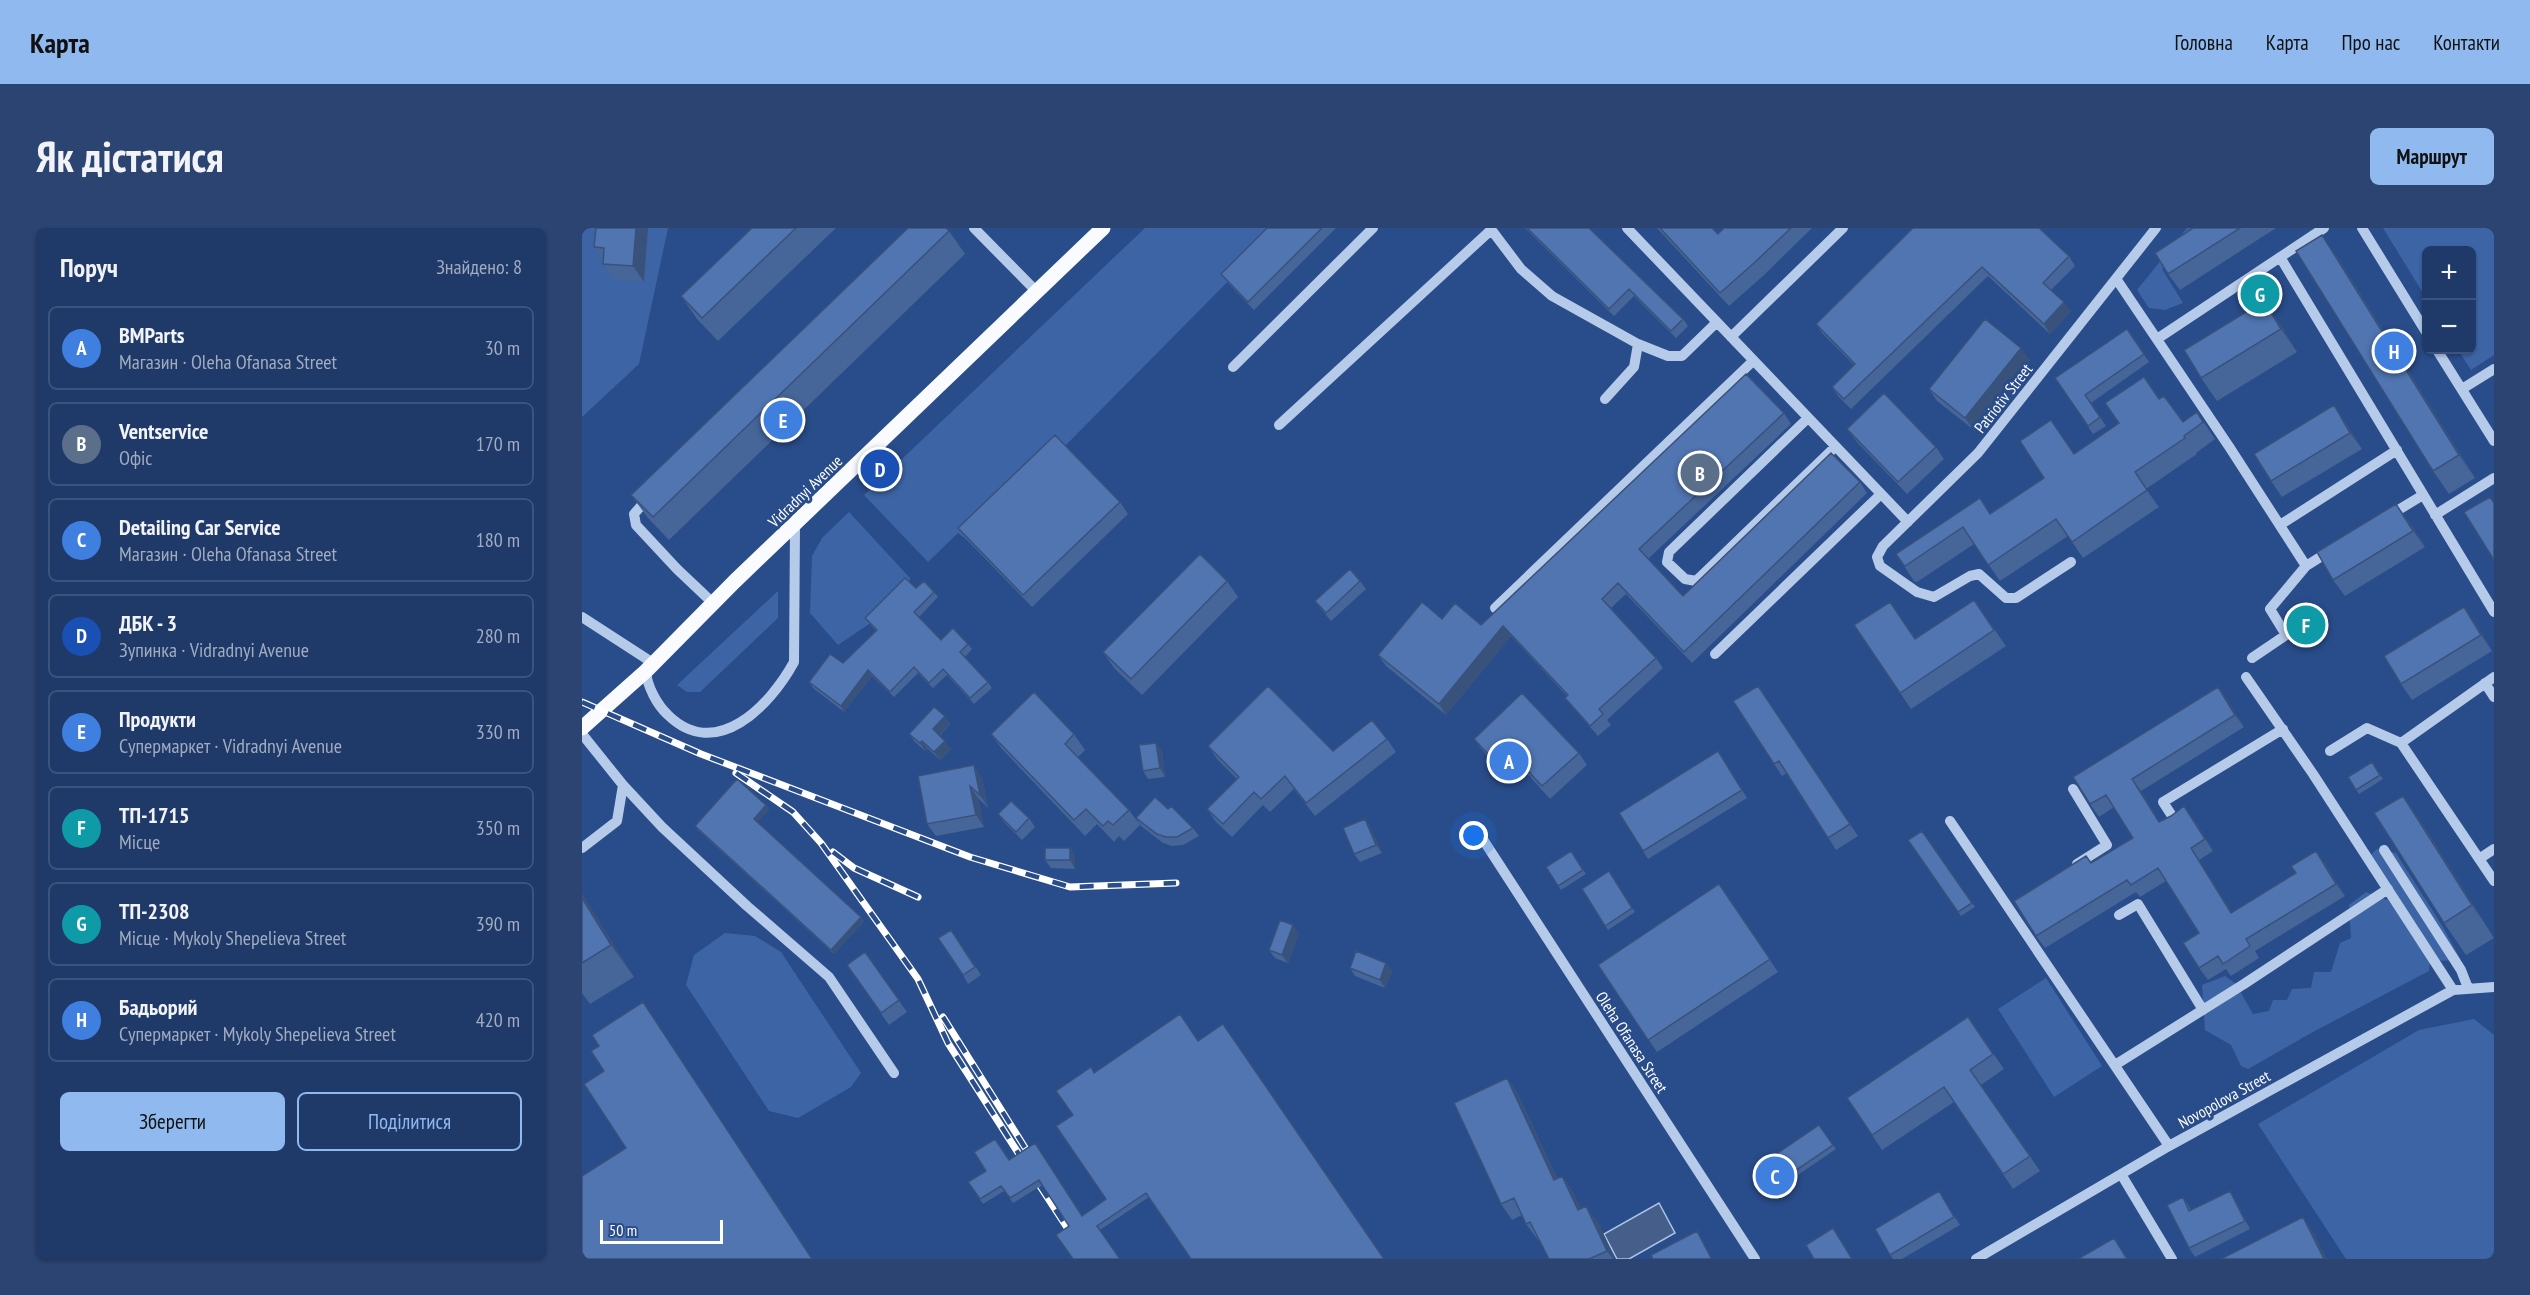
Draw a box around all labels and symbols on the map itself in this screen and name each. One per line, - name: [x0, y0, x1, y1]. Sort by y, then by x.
- pin: G: [2240, 272, 2280, 316]
- pin: H: [2374, 328, 2414, 374]
- street label: Patriotiv Street: [1970, 359, 2037, 437]
- pin: E: [764, 398, 802, 442]
- pin: D: [860, 446, 900, 492]
- pin: B: [1680, 450, 1720, 496]
- street label: Vidradnyi Avenue: [763, 451, 846, 532]
- pin: F: [2286, 602, 2326, 648]
- pin: A: [1490, 738, 1528, 784]
- your location: [1459, 821, 1488, 850]
- street label: Oleha Ofanasa Street: [1592, 987, 1673, 1097]
- street label: Novopolova Street: [2175, 1065, 2274, 1132]
- pin: C: [1756, 1154, 1794, 1198]
- scale bar: [600, 1217, 723, 1244]

